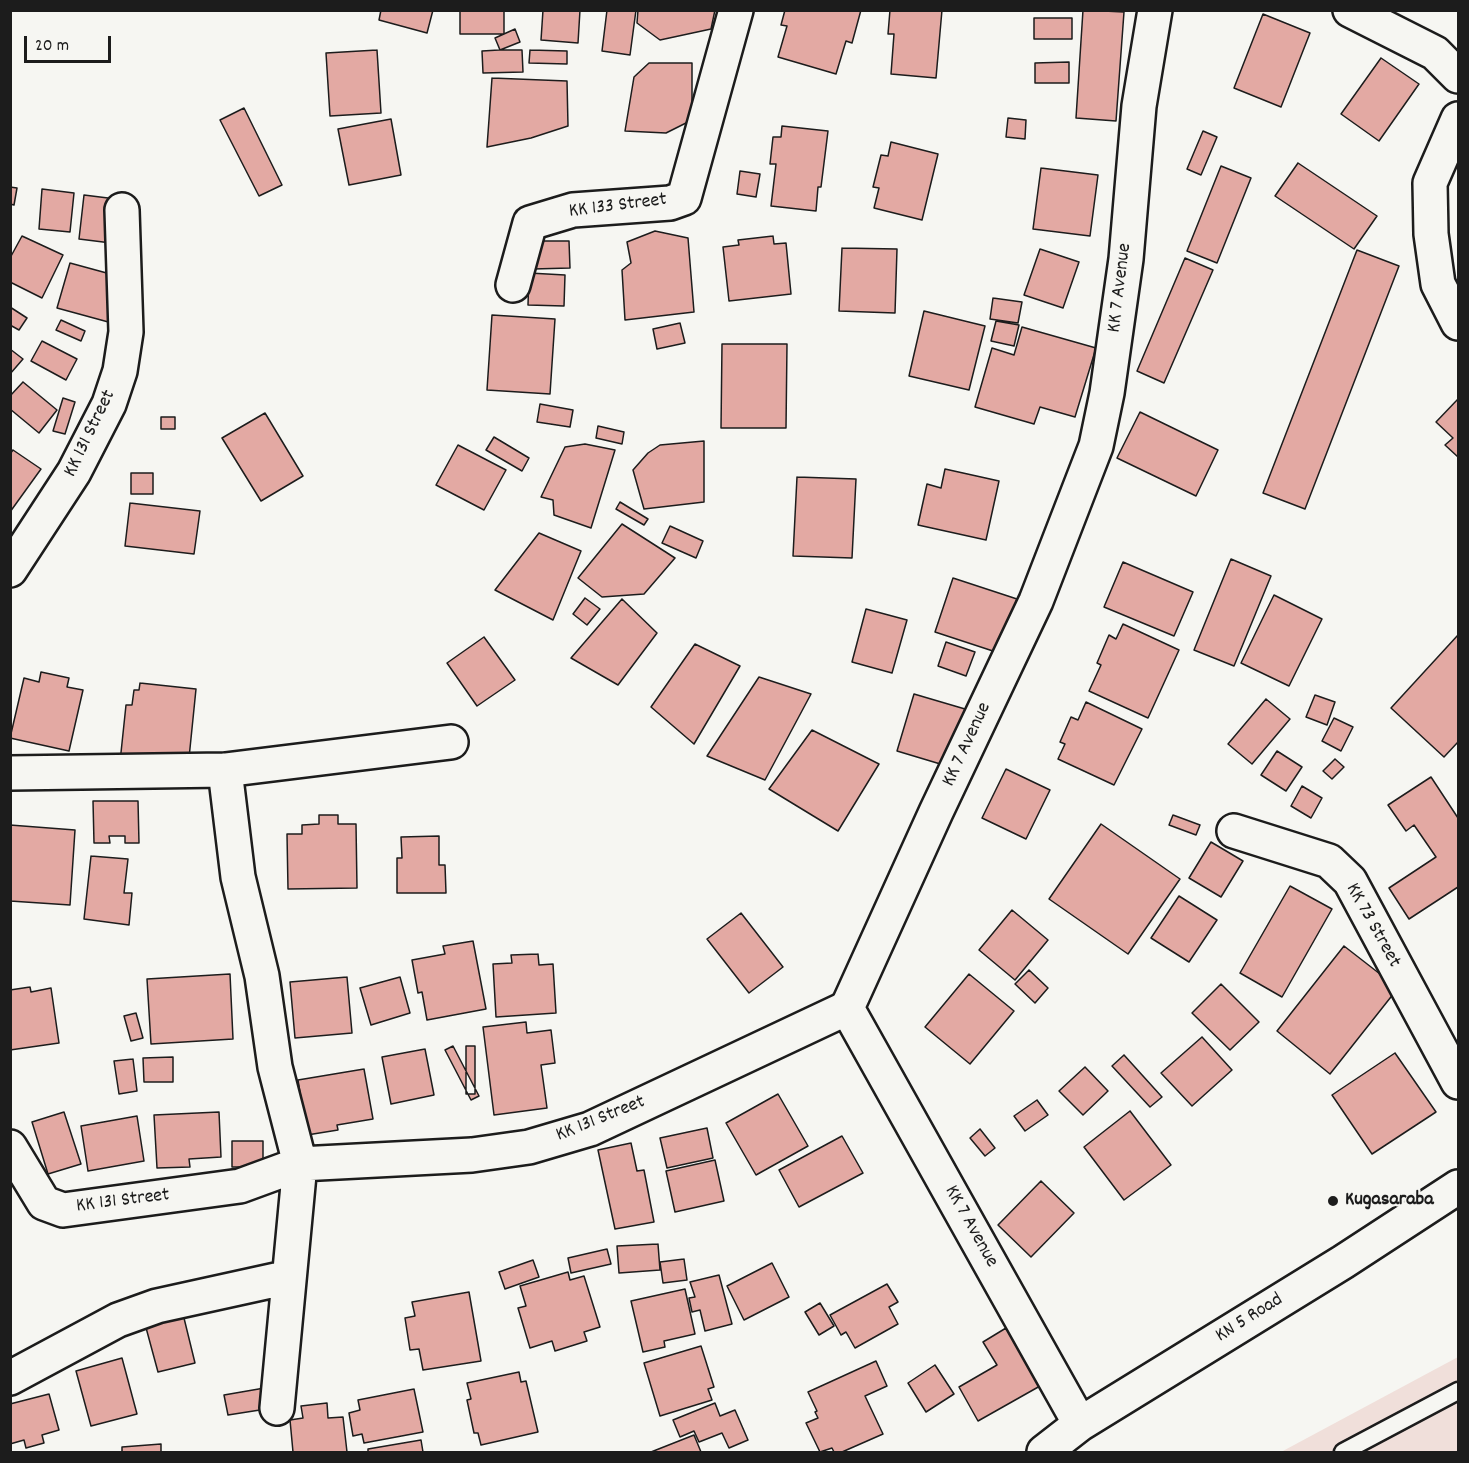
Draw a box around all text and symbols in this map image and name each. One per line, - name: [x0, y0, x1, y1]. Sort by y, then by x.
- scale bar: [27, 24, 114, 62]
- text: 20 m: [35, 34, 69, 59]
- street label: KK 133 Street: [568, 189, 668, 225]
- street label: KK 7 Avenue: [1104, 242, 1138, 334]
- street label: KK 131 Street: [60, 387, 122, 481]
- street label: KK 7 Avenue: [938, 699, 998, 791]
- street label: KK 73 Street: [1339, 880, 1405, 972]
- street label: KK 131 Street: [553, 1091, 649, 1149]
- street label: KK 7 Avenue: [938, 1182, 1002, 1272]
- street label: KK 131 Street: [75, 1184, 171, 1220]
- place label: Kugasaraba: [1345, 1189, 1434, 1213]
- marker: Kugasaraba: [1326, 1194, 1340, 1208]
- street label: KN 5 Road: [1212, 1289, 1288, 1349]

